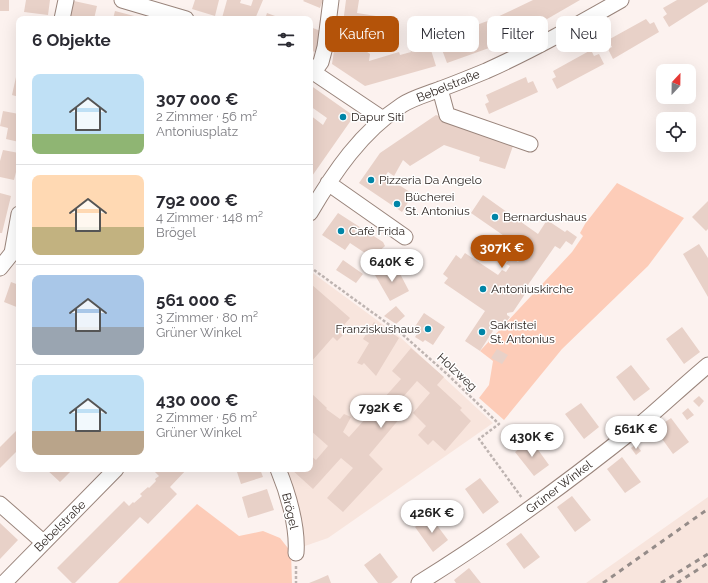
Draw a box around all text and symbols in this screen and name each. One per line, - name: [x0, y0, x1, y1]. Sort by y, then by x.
- chip: Kaufen: [325, 16, 399, 52]
- chip: Mieten: [407, 16, 479, 52]
- chip: Filter: [487, 16, 548, 52]
- chip: Neu: [556, 16, 611, 52]
- icon: filters: [275, 29, 297, 51]
- text: 6 Objekte: [32, 30, 111, 50]
- north arrow: [656, 64, 696, 104]
- map controls: [656, 64, 696, 152]
- street label: Bebelstraße: [414, 67, 482, 105]
- text: 307 000 €: [156, 89, 239, 109]
- icon: home: [64, 90, 112, 138]
- text: 2 Zimmer · 56 m²: [156, 109, 257, 124]
- place label: Dapur Siti: [351, 110, 404, 124]
- marker: Dapur Siti: [338, 112, 348, 122]
- button: locate: [656, 112, 696, 152]
- text: Antoniusplatz: [156, 124, 238, 139]
- place label: Pizzeria Da Angelo: [379, 173, 482, 187]
- marker: Pizzeria Da Angelo: [366, 175, 376, 185]
- text: 792 000 €: [156, 190, 238, 210]
- place label: Bücherei St. Antonius: [405, 190, 470, 218]
- icon: home: [64, 191, 112, 239]
- marker: Bücherei St. Antonius: [392, 199, 402, 209]
- text: 4 Zimmer · 148 m²: [156, 210, 263, 225]
- place label: Bernardushaus: [503, 210, 587, 224]
- marker: Bernardushaus: [490, 212, 500, 222]
- place label: Café Frida: [349, 224, 405, 238]
- text: Brögel: [156, 225, 196, 240]
- marker: Café Frida: [336, 226, 346, 236]
- pin: 307K €: [469, 235, 535, 269]
- text: 307K €: [480, 240, 524, 255]
- pin: 640K €: [359, 249, 425, 283]
- text: 640K €: [369, 254, 415, 269]
- place label: Antoniuskirche: [491, 282, 573, 296]
- marker: Antoniuskirche: [478, 284, 488, 294]
- text: 561 000 €: [156, 290, 237, 310]
- icon: home: [64, 291, 112, 339]
- text: 3 Zimmer · 80 m²: [156, 310, 258, 325]
- place label: Sakristei St. Antonius: [490, 318, 555, 346]
- place label: Franziskushaus: [336, 322, 420, 336]
- marker: Franziskushaus: [423, 324, 433, 334]
- text: Grüner Winkel: [156, 325, 242, 340]
- marker: Sakristei St. Antonius: [477, 327, 487, 337]
- street label: Holzweg: [434, 350, 480, 394]
- text: 430 000 €: [156, 390, 239, 410]
- icon: home: [64, 391, 112, 439]
- pin: 792K €: [348, 395, 414, 429]
- text: 792K €: [359, 400, 403, 415]
- text: 2 Zimmer · 56 m²: [156, 410, 257, 425]
- pin: 561K €: [603, 416, 669, 450]
- text: 561K €: [614, 421, 658, 436]
- pin: 430K €: [499, 424, 565, 458]
- text: Grüner Winkel: [156, 425, 242, 440]
- text: 430K €: [510, 429, 554, 444]
- street label: Grüner Winkel: [523, 457, 595, 516]
- street label: Brögel: [279, 491, 301, 531]
- street label: Bebelstraße: [31, 497, 89, 555]
- pin: 426K €: [399, 500, 465, 534]
- text: 426K €: [410, 505, 454, 520]

